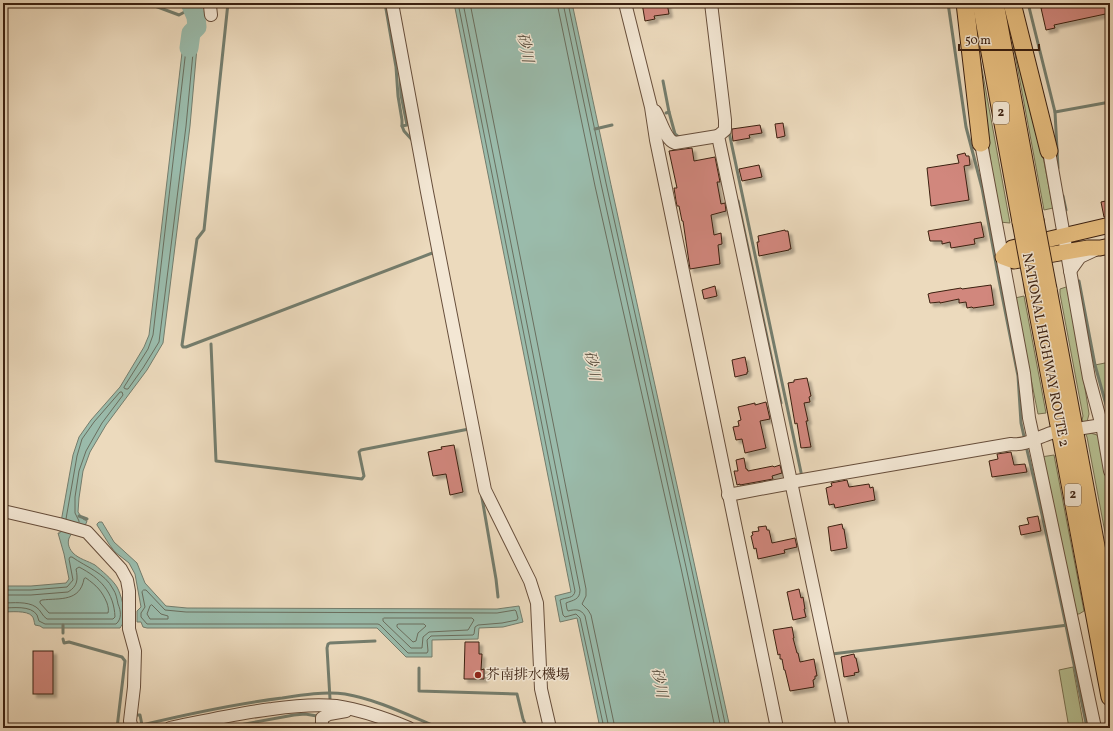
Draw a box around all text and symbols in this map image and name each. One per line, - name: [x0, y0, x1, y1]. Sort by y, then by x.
- scale bar: [959, 26, 1039, 52]
- water label: 砂川: [511, 31, 538, 67]
- text: 50 m: [965, 33, 991, 49]
- road number: 2: [993, 102, 1009, 124]
- street label: NATIONAL HIGHWAY ROUTE 2: [1017, 251, 1073, 449]
- water label: 砂川: [578, 349, 605, 385]
- road number: 2: [1065, 484, 1081, 506]
- place label: 芥南排水機場: [486, 666, 570, 685]
- water label: 砂川: [645, 666, 672, 702]
- marker: 芥南排水機場: [473, 670, 483, 680]

